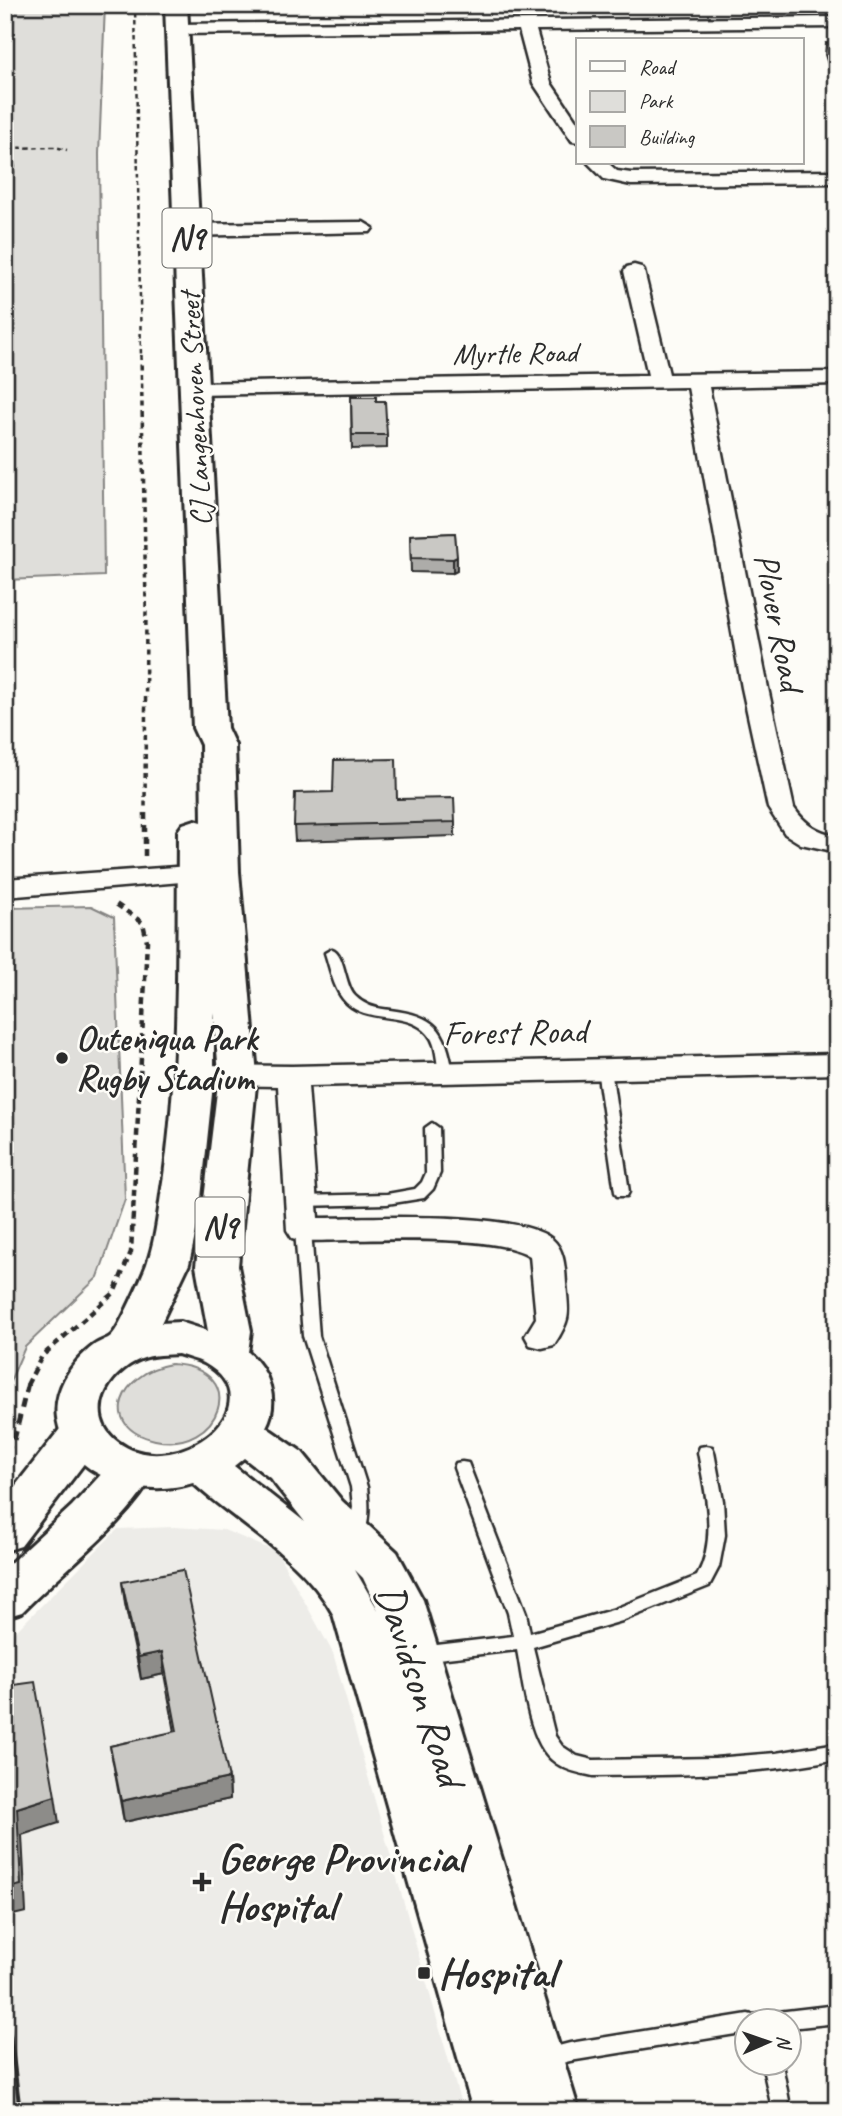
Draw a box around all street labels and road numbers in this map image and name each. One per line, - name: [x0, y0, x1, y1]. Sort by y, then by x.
- road number: N9: [162, 208, 212, 268]
- street label: CJ Langenhoven Street: [170, 287, 220, 527]
- street label: Myrtle Road: [452, 333, 582, 373]
- street label: Plover Road: [744, 550, 815, 700]
- street label: Forest Road: [443, 1008, 592, 1056]
- road number: N9: [196, 1198, 244, 1256]
- street label: Davidson Road: [363, 1578, 479, 1799]

